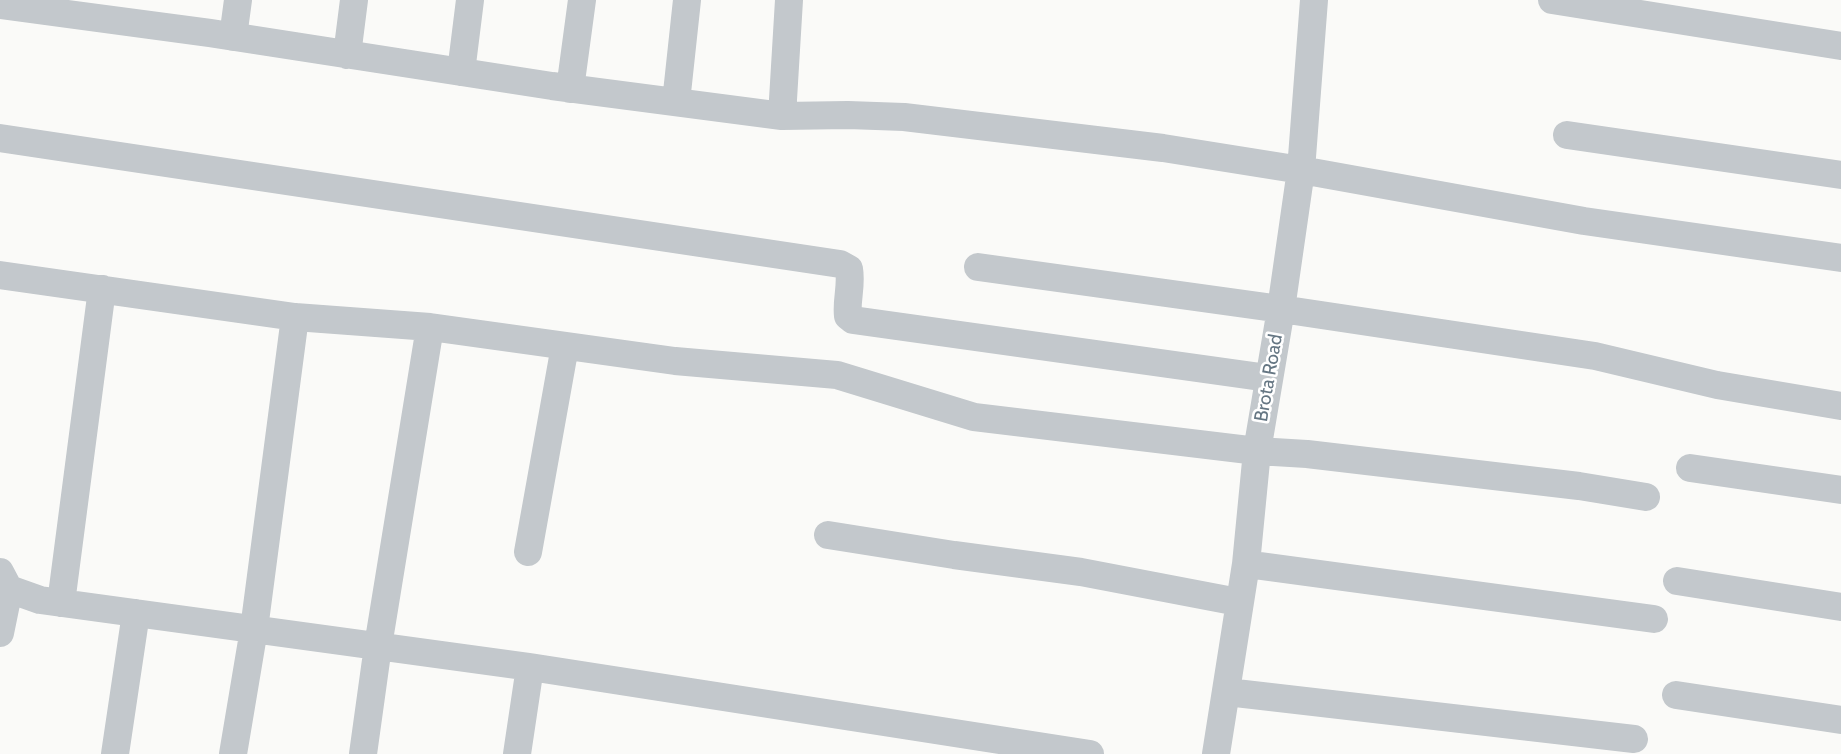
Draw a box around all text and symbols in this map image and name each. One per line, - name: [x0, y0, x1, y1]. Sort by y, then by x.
- street label: Brota Road: [1250, 333, 1288, 423]

